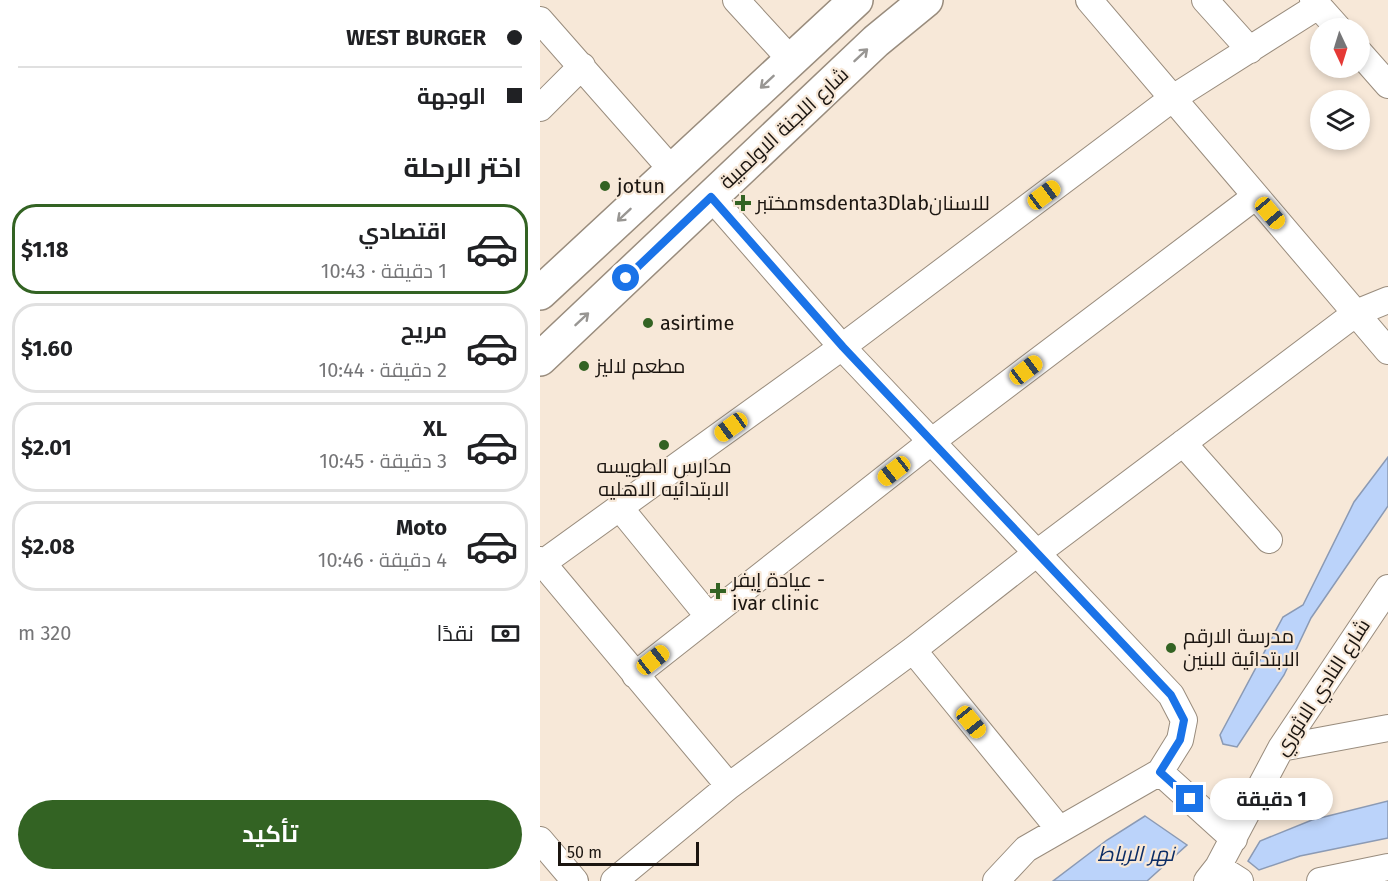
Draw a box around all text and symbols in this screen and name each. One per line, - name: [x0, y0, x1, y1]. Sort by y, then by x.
- north arrow: [1310, 18, 1370, 78]
- map controls: [1310, 18, 1370, 150]
- text: WEST BURGER: [346, 24, 486, 51]
- one-way arrow: [854, 47, 869, 62]
- street label: شارع اللجنة الاولمبية: [715, 62, 855, 195]
- one-way arrow: [760, 75, 775, 89]
- text: الوجهة: [417, 83, 486, 110]
- button: layers: [1310, 90, 1370, 150]
- text: اختر الرحلة: [403, 152, 522, 184]
- place label: jotun: [616, 174, 665, 198]
- car: [1024, 177, 1064, 213]
- marker: jotun: [598, 179, 612, 193]
- place label: مختبرmsdenta3Dlabللاسنان: [755, 191, 990, 216]
- car: [1252, 193, 1288, 233]
- marker: مختبرmsdenta3Dlabللاسنان: [734, 194, 752, 212]
- one-way arrow: [617, 208, 632, 222]
- text: اقتصادي: [358, 218, 447, 245]
- icon: car: [465, 222, 519, 276]
- text: $1.18: [21, 236, 69, 263]
- text: 1 دقيقة · 10:43: [321, 259, 447, 283]
- route start: [612, 264, 639, 291]
- one-way arrow: [575, 311, 590, 326]
- place label: asirtime: [660, 311, 734, 335]
- marker: asirtime: [641, 316, 655, 330]
- text: مريح: [401, 317, 447, 344]
- icon: car: [465, 321, 519, 375]
- text: $1.60: [21, 335, 73, 362]
- car: [1006, 352, 1046, 388]
- place label: مطعم لاليز: [595, 354, 685, 380]
- text: 2 دقيقة · 10:44: [319, 358, 447, 382]
- marker: مطعم لاليز: [577, 359, 591, 373]
- car: [711, 409, 751, 445]
- text: XL: [423, 415, 447, 442]
- icon: car: [465, 420, 519, 474]
- text: $2.01: [21, 434, 72, 461]
- marker: مدارس الطويسه الابتدائيه الاهليه: [657, 438, 671, 452]
- text: 3 دقيقة · 10:45: [319, 449, 447, 473]
- car: [874, 453, 914, 489]
- place label: مدارس الطويسه الابتدائيه الاهليه: [596, 454, 732, 501]
- text: Moto: [396, 514, 447, 541]
- icon: car: [465, 519, 519, 573]
- text: $2.08: [21, 533, 75, 560]
- text: 4 دقيقة · 10:46: [318, 548, 447, 572]
- place label: عيادة إيفر - ivar clinic: [731, 568, 825, 615]
- marker: عيادة إيفر - ivar clinic: [709, 582, 727, 600]
- street label: شارع النادي الاثوري: [1269, 614, 1378, 762]
- icon: cash: [489, 617, 522, 650]
- text: نقدًا: [436, 620, 474, 647]
- text: 320 m: [18, 621, 71, 645]
- place label: مدرسة الارقم الابتدائية للبنين: [1183, 624, 1300, 672]
- marker: مدرسة الارقم الابتدائية للبنين: [1164, 641, 1178, 655]
- car: [633, 642, 673, 678]
- car: [953, 702, 989, 742]
- callout: 1 دقيقة: [1211, 778, 1334, 820]
- route end: [1176, 785, 1203, 812]
- text: 1 دقيقة: [1236, 787, 1307, 811]
- button: تأكيد: [18, 800, 522, 869]
- scale bar: [558, 839, 699, 866]
- water label: نهر الرباط: [1098, 841, 1177, 867]
- text: 50 m: [567, 843, 602, 862]

